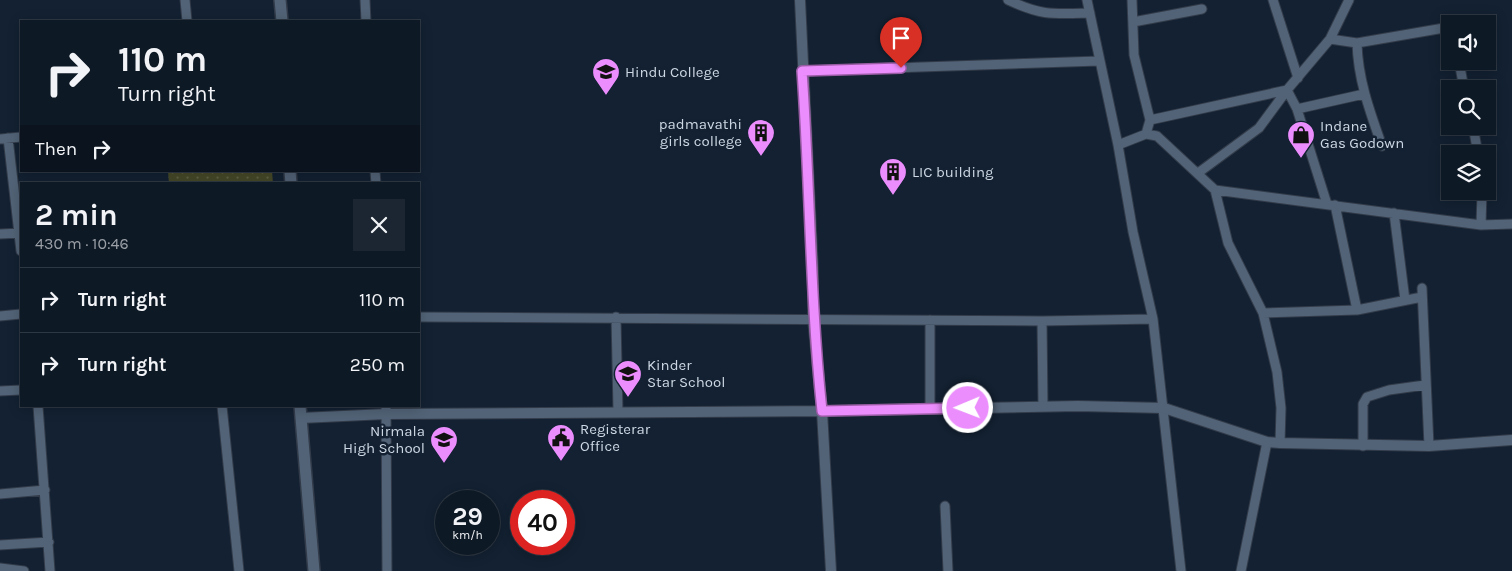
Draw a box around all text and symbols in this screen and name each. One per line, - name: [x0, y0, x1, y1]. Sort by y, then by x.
- map controls: [1441, 15, 1496, 200]
- button: sound: [1441, 15, 1496, 70]
- pin: [880, 17, 922, 68]
- icon: arrive: [887, 24, 915, 52]
- text: 110 m: [118, 39, 207, 80]
- icon: right: [35, 40, 100, 105]
- school or university icon: Hindu College: [591, 57, 621, 96]
- place label: Hindu College: [625, 63, 720, 81]
- button: search: [1441, 80, 1496, 135]
- text: Turn right: [118, 81, 216, 107]
- place label: padmavathi girls college: [659, 115, 742, 150]
- place label: Indane Gas Godown: [1320, 117, 1404, 152]
- building icon: padmavathi girls college: [746, 118, 776, 157]
- shop icon: Indane Gas Godown: [1286, 120, 1316, 159]
- icon: right: [87, 135, 115, 163]
- text: Then: [35, 138, 77, 160]
- button: layers: [1441, 145, 1496, 200]
- building icon: LIC building: [878, 157, 908, 196]
- place label: LIC building: [912, 163, 994, 181]
- text: 2 min: [35, 197, 118, 233]
- button: close: [353, 199, 405, 251]
- text: 430 m · 10:46: [35, 234, 129, 253]
- icon: right: [35, 286, 63, 314]
- text: Turn right: [78, 289, 167, 311]
- text: 110 m: [359, 289, 405, 311]
- icon: right: [35, 351, 63, 379]
- text: Turn right: [78, 354, 167, 376]
- text: 250 m: [350, 354, 405, 376]
- place label: Kinder Star School: [647, 356, 725, 391]
- school or university icon: Kinder Star School: [613, 359, 643, 398]
- position arrow: [941, 381, 993, 433]
- place label: Registerar Office: [580, 420, 651, 455]
- place label: Nirmala High School: [343, 422, 425, 457]
- public building icon: Registerar Office: [546, 423, 576, 462]
- school or university icon: Nirmala High School: [429, 425, 459, 464]
- speed limit sign: 40: [510, 490, 575, 555]
- text: 29: [452, 502, 483, 531]
- text: km/h: [452, 528, 483, 542]

